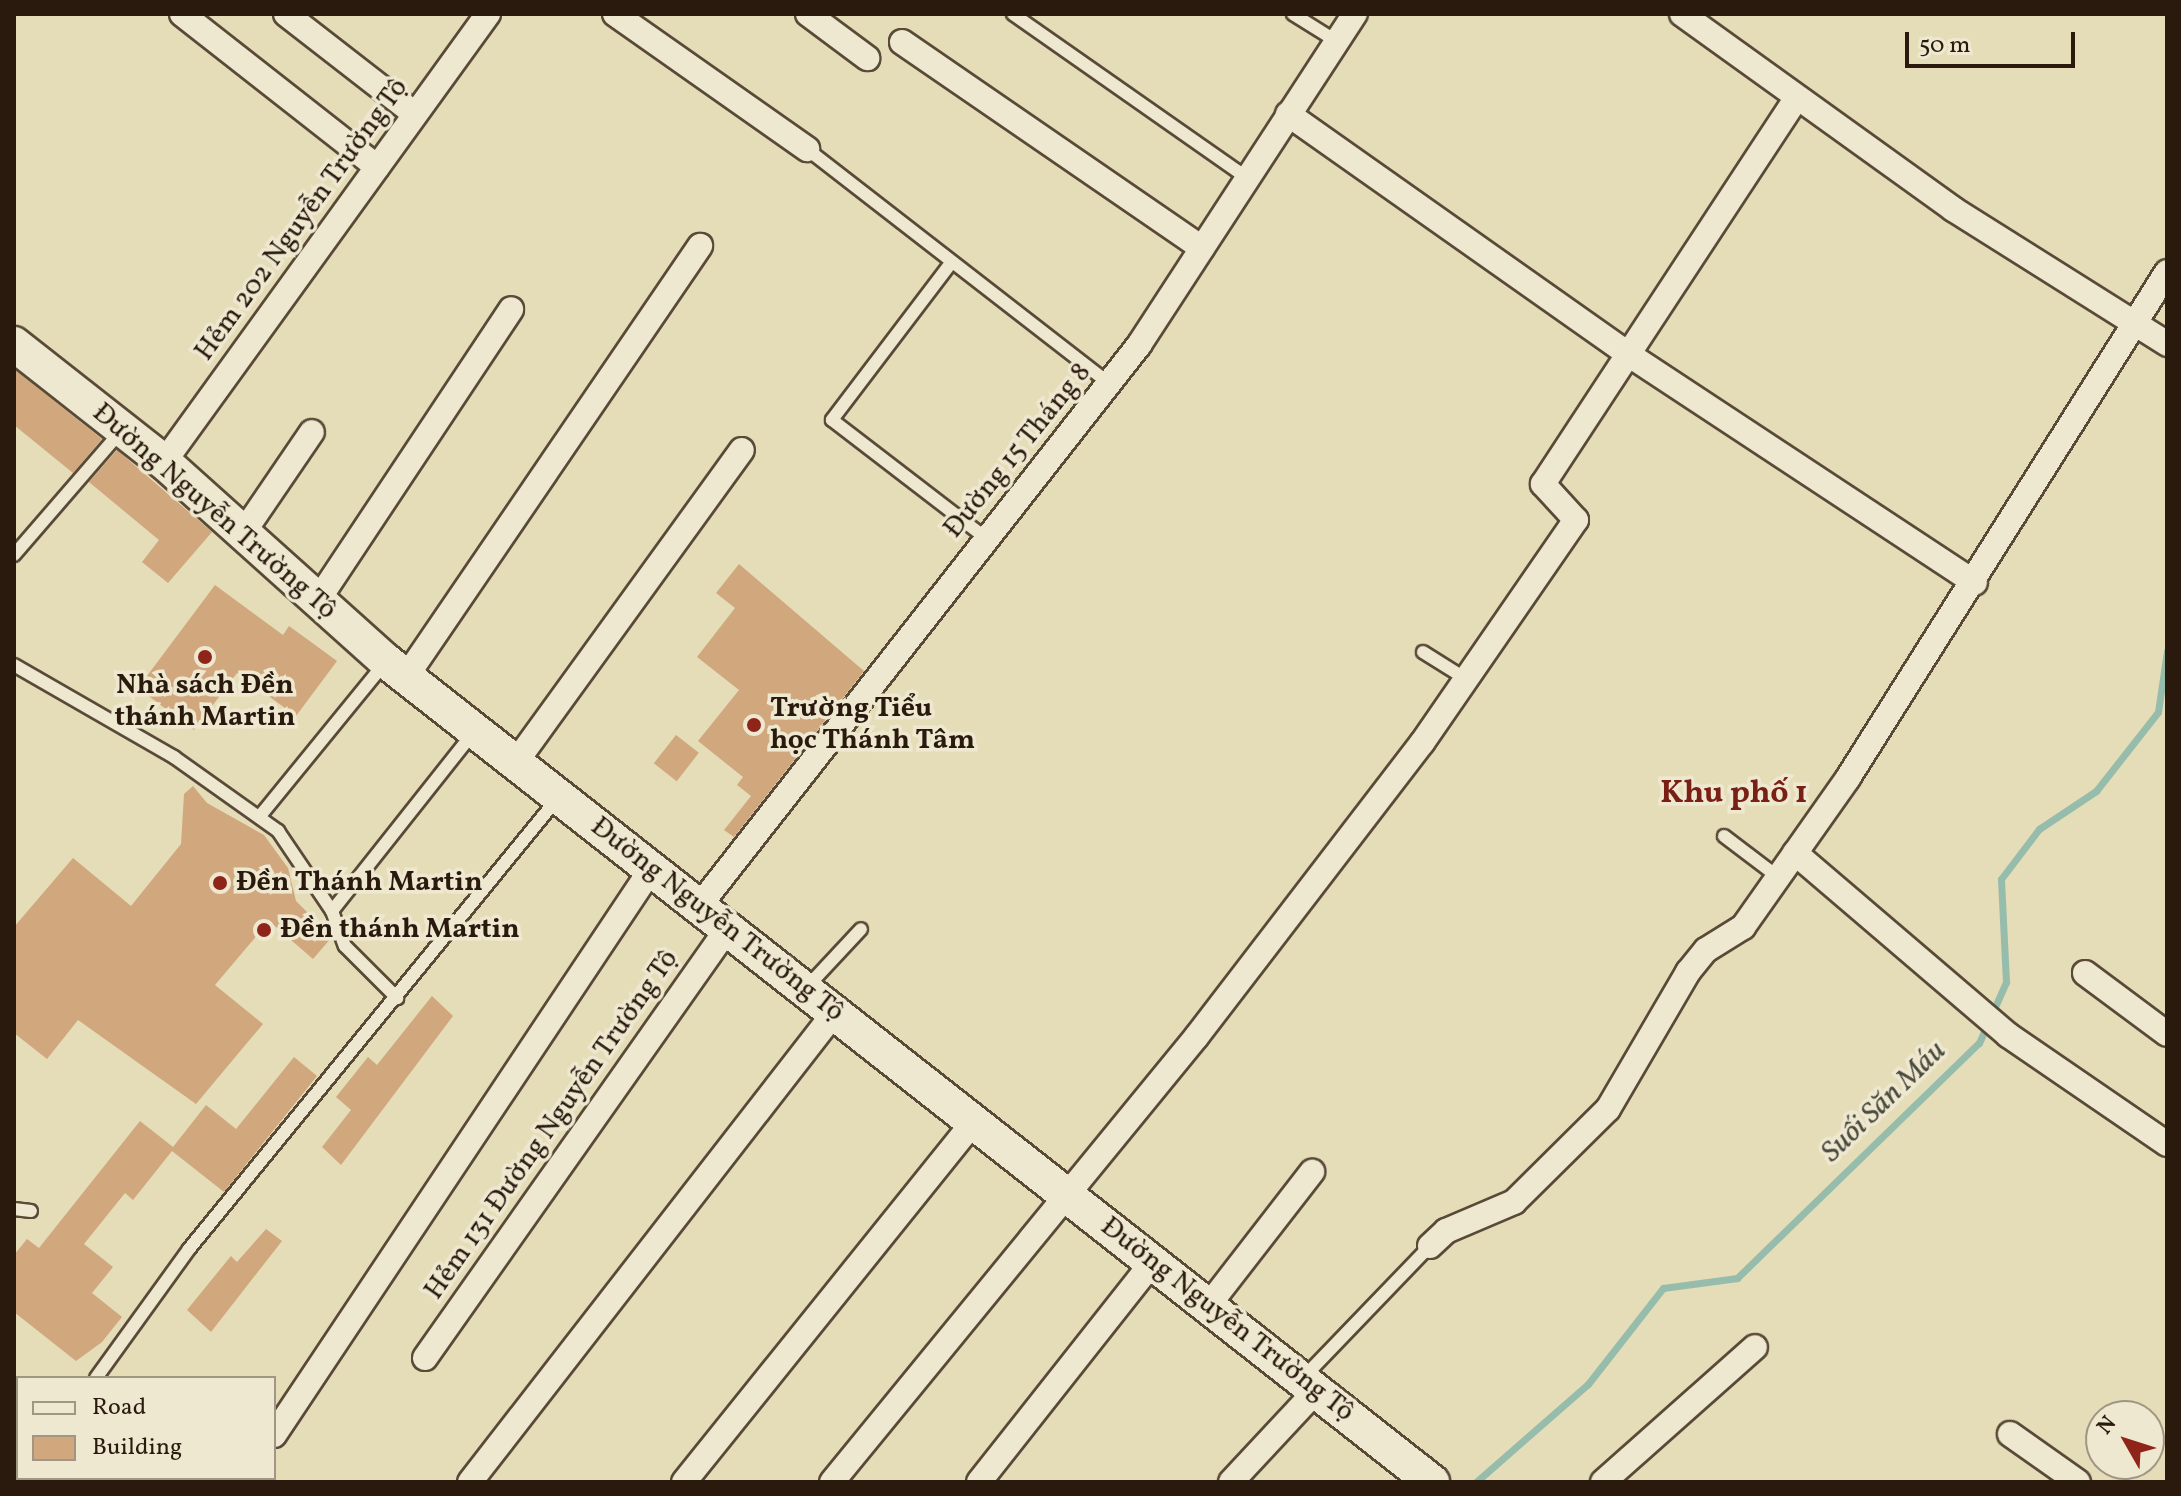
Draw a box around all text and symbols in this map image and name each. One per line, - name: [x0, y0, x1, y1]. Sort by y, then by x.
- scale bar: [1909, 16, 2079, 66]
- text: 50 m: [1919, 29, 1971, 63]
- street label: Hẻm 202 Nguyễn Trường Tộ: [188, 72, 416, 368]
- street label: Đường 15 Tháng 8: [937, 356, 1099, 546]
- street label: Đường Nguyễn Trường Tộ: [84, 396, 344, 628]
- marker: Nhà sách Đền thánh Martin: [196, 648, 214, 666]
- place label: Nhà sách Đền thánh Martin: [115, 669, 295, 735]
- place label: Trường Tiểu học Thánh Tâm: [770, 692, 976, 758]
- marker: Trường Tiểu học Thánh Tâm: [745, 716, 763, 734]
- district label: Khu phố 1: [1660, 775, 1808, 813]
- street label: Đường Nguyễn Trường Tộ: [583, 810, 851, 1030]
- place label: Đền Thánh Martin: [236, 866, 483, 900]
- marker: Đền Thánh Martin: [211, 874, 229, 892]
- place label: Đền thánh Martin: [280, 913, 520, 947]
- marker: Đền thánh Martin: [255, 921, 273, 939]
- street label: Hẻm 131 Đường Nguyễn Trường Tộ: [417, 943, 687, 1307]
- water label: Suối Săn Máu: [1814, 1034, 1954, 1170]
- street label: Đường Nguyễn Trường Tộ: [1093, 1210, 1361, 1430]
- legend: [16, 1376, 276, 1480]
- text: Road: [92, 1391, 146, 1425]
- north arrow: [2085, 1400, 2165, 1480]
- text: N: [2090, 1410, 2125, 1442]
- text: Building: [92, 1431, 182, 1465]

